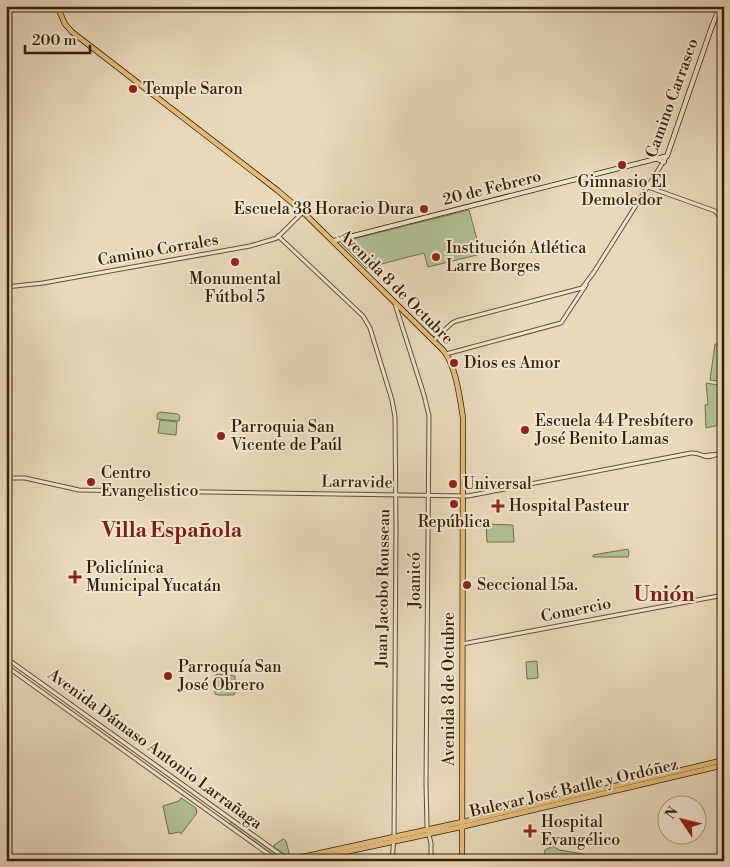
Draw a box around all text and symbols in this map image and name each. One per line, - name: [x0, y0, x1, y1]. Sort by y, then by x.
- scale bar: [25, 22, 90, 54]
- text: 200 m: [32, 31, 77, 50]
- street label: Camino Carrasco: [641, 36, 703, 160]
- place label: Temple Saron: [143, 79, 243, 99]
- marker: Temple Saron: [127, 83, 139, 95]
- marker: Gimnasio El Demoledor: [616, 159, 628, 171]
- street label: 20 de Febrero: [441, 166, 543, 210]
- place label: Gimnasio El Demoledor: [577, 172, 667, 210]
- place label: Escuela 38 Horacio Dura: [234, 199, 415, 219]
- marker: Escuela 38 Horacio Dura: [418, 203, 430, 215]
- street label: Avenida 8 de Octubre: [334, 225, 458, 349]
- street label: Camino Corrales: [96, 230, 220, 270]
- place label: Institución Atlética Larre Borges: [446, 238, 587, 276]
- marker: Institución Atlética Larre Borges: [430, 251, 442, 263]
- marker: Monumental Fútbol 5: [229, 256, 241, 268]
- place label: Monumental Fútbol 5: [189, 269, 281, 307]
- place label: Dios es Amor: [464, 353, 560, 373]
- marker: Dios es Amor: [448, 357, 460, 369]
- place label: Escuela 44 Presbítero José Benito Lamas: [534, 411, 693, 449]
- place label: Parroquia San Vicente de Paúl: [230, 417, 342, 455]
- marker: Escuela 44 Presbítero José Benito Lamas: [519, 424, 531, 436]
- marker: Parroquia San Vicente de Paúl: [215, 430, 227, 442]
- place label: Centro Evangelistico: [101, 463, 198, 501]
- street label: Larravide: [321, 471, 393, 493]
- place label: Universal: [463, 474, 532, 494]
- marker: Centro Evangelistico: [85, 476, 97, 488]
- marker: Universal: [447, 478, 459, 490]
- place label: Hospital Pasteur: [509, 496, 629, 516]
- marker: República: [448, 498, 460, 510]
- marker: Hospital Pasteur: [491, 499, 505, 513]
- street label: Juan Jacobo Rousseau: [372, 509, 394, 668]
- place label: República: [418, 512, 491, 532]
- district label: Villa Española: [101, 518, 243, 544]
- street label: Joanicó: [405, 552, 425, 609]
- place label: Policlínica Municipal Yucatán: [86, 558, 222, 596]
- marker: Policlínica Municipal Yucatán: [68, 570, 82, 584]
- place label: Seccional 15a.: [477, 575, 578, 595]
- marker: Seccional 15a.: [461, 579, 473, 591]
- district label: Unión: [633, 582, 695, 608]
- street label: Comercio: [539, 593, 613, 627]
- street label: Avenida 8 de Octubre: [439, 612, 459, 767]
- place label: Parroquía San José Obrero: [177, 657, 282, 695]
- street label: Avenida Dámaso Antonio Larrañaga: [43, 664, 267, 834]
- marker: Parroquía San José Obrero: [162, 670, 174, 682]
- street label: Bulevar José Batlle y Ordóñez: [467, 754, 680, 822]
- north arrow: [658, 794, 708, 844]
- text: N: [662, 803, 683, 823]
- place label: Hospital Evangélico: [541, 812, 620, 850]
- marker: Hospital Evangélico: [523, 824, 537, 838]

